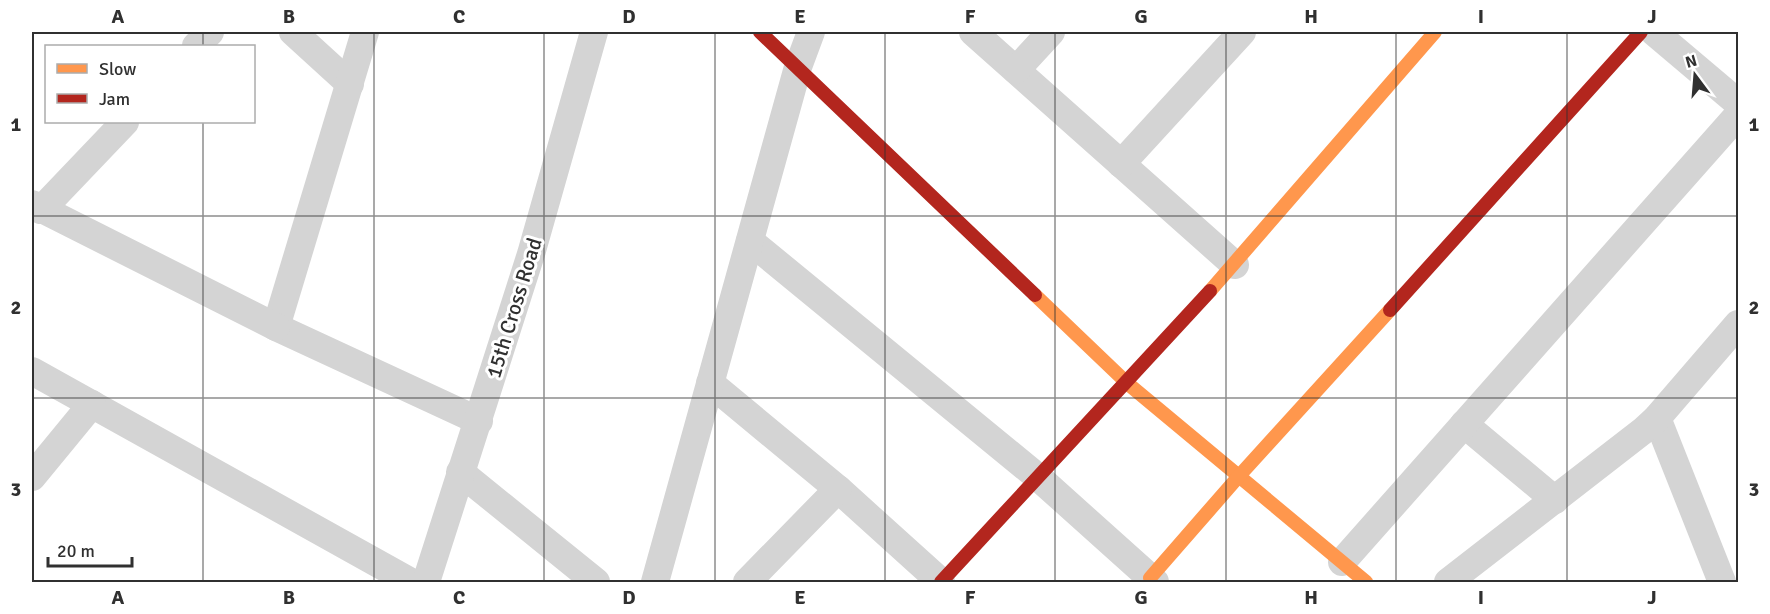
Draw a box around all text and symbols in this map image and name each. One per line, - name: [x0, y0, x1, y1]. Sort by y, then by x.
- text: A: [112, 4, 125, 29]
- text: B: [283, 4, 295, 29]
- text: C: [453, 4, 465, 29]
- text: D: [622, 4, 636, 29]
- text: E: [794, 4, 806, 29]
- text: F: [965, 4, 976, 29]
- text: G: [1134, 4, 1148, 29]
- text: H: [1304, 4, 1318, 29]
- text: I: [1478, 4, 1484, 29]
- text: J: [1647, 4, 1657, 29]
- legend: [45, 45, 255, 123]
- north arrow: [1665, 45, 1725, 105]
- text: N: [1683, 50, 1699, 73]
- text: Slow: [99, 58, 136, 80]
- text: Jam: [99, 88, 130, 110]
- text: 1: [11, 112, 22, 137]
- text: 1: [1749, 112, 1760, 137]
- street label: 15th Cross Road: [480, 235, 548, 381]
- text: 2: [11, 295, 21, 320]
- text: 2: [1749, 295, 1759, 320]
- text: 3: [11, 477, 21, 502]
- text: 3: [1749, 477, 1759, 502]
- scale bar: [48, 530, 132, 568]
- text: 20 m: [57, 540, 95, 562]
- text: A: [112, 585, 125, 610]
- text: B: [283, 585, 295, 610]
- text: C: [453, 585, 465, 610]
- text: D: [622, 585, 636, 610]
- text: E: [794, 585, 806, 610]
- text: F: [965, 585, 976, 610]
- text: G: [1134, 585, 1148, 610]
- text: H: [1304, 585, 1318, 610]
- text: I: [1478, 585, 1484, 610]
- text: J: [1647, 585, 1657, 610]

